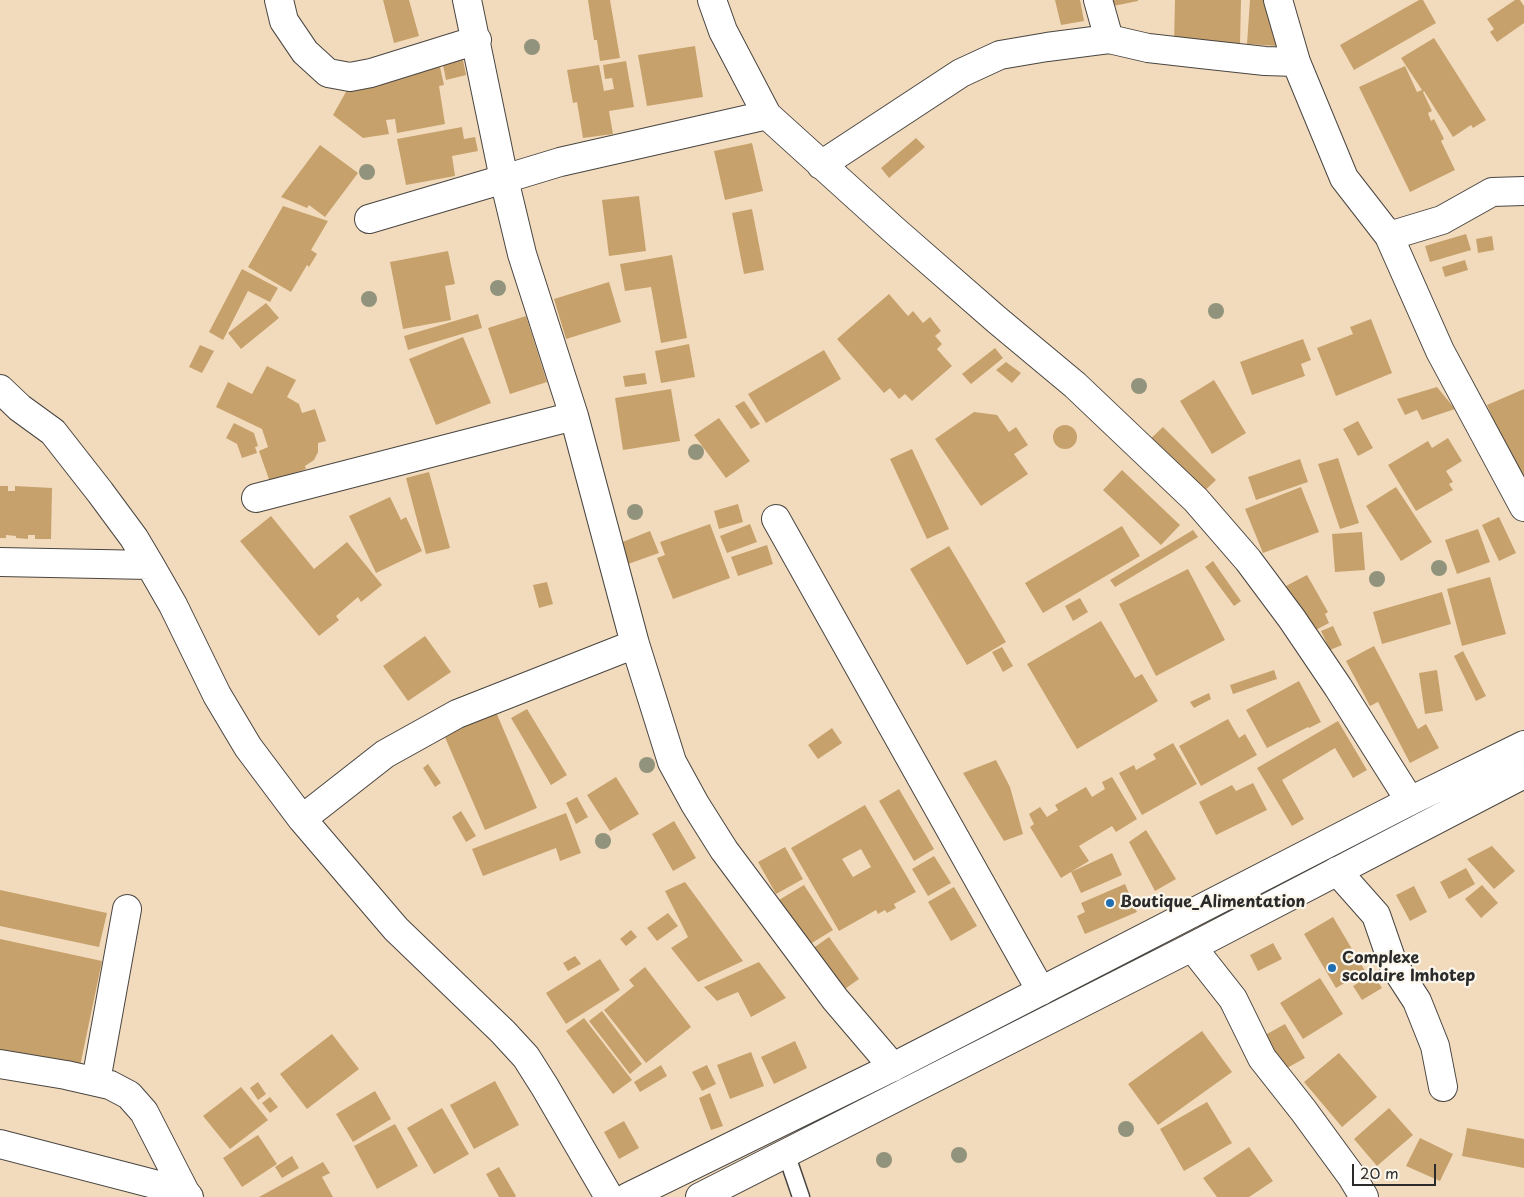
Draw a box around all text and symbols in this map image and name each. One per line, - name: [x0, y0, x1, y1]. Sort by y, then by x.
- place label: Boutique_Alimentation: [1120, 893, 1305, 913]
- marker: Boutique_Alimentation: [1104, 897, 1116, 909]
- place label: Complexe scolaire Imhotep: [1342, 949, 1475, 987]
- marker: Complexe scolaire Imhotep: [1326, 962, 1338, 974]
- scale bar: [1354, 1154, 1438, 1186]
- text: 20 m: [1360, 1161, 1399, 1184]

